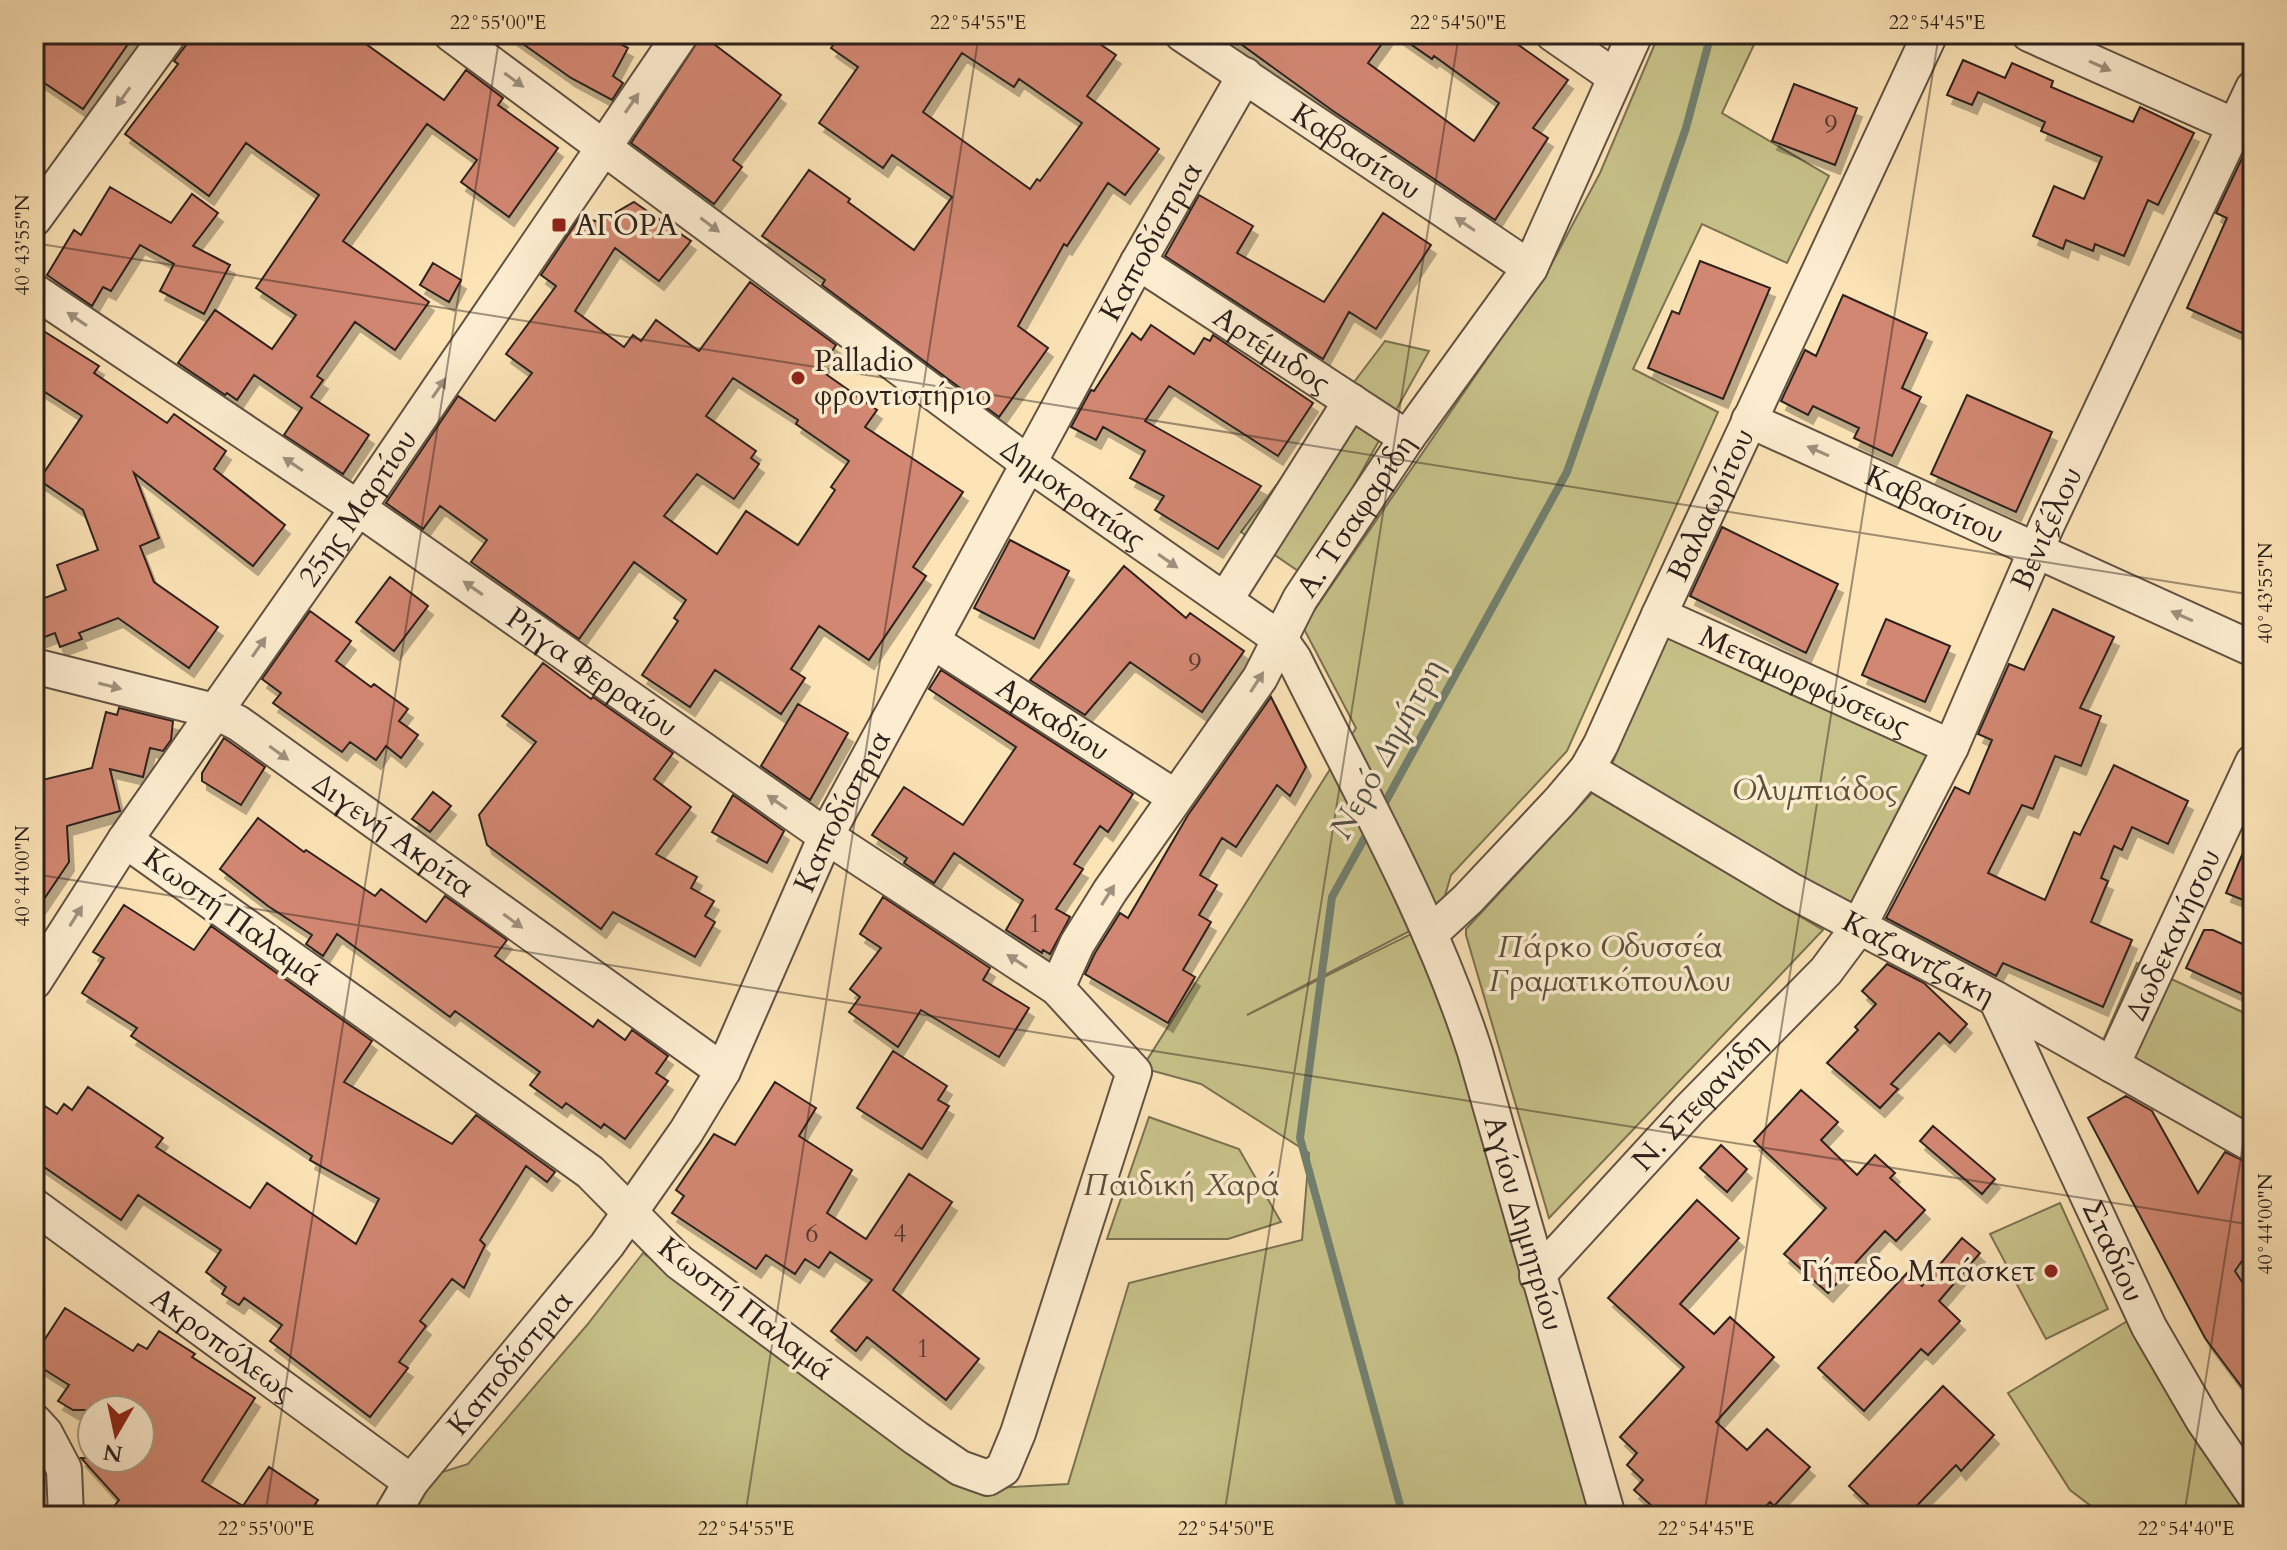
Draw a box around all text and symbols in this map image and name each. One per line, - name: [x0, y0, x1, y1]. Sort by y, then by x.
- text: 22°55'00"E: [450, 9, 546, 36]
- text: 22°54'55"E: [930, 9, 1026, 36]
- text: 22°54'50"E: [1410, 9, 1506, 36]
- text: 22°54'45"E: [1889, 9, 1985, 36]
- one-way arrow: [2088, 59, 2112, 73]
- one-way arrow: [503, 72, 524, 87]
- one-way arrow: [115, 86, 131, 108]
- one-way arrow: [624, 93, 639, 114]
- street label: Καβασίτου: [1283, 93, 1429, 210]
- house number: 9: [1824, 107, 1838, 142]
- street label: Καποδίστρια: [1089, 154, 1212, 328]
- text: 40°43'55"N: [9, 194, 36, 296]
- place label: ΑΓΟΡΑ: [575, 205, 679, 246]
- marker: ΑΓΟΡΑ: [550, 216, 568, 234]
- one-way arrow: [700, 217, 720, 233]
- one-way arrow: [1455, 217, 1476, 232]
- street label: Αρτέμιδος: [1205, 296, 1339, 403]
- one-way arrow: [66, 313, 88, 327]
- place label: Palladio φροντιστήριο: [814, 341, 991, 416]
- marker: Palladio φροντιστήριο: [789, 369, 807, 387]
- one-way arrow: [431, 377, 446, 398]
- street label: 25ης Μαρτίου: [289, 421, 426, 595]
- street label: Βαλαωρίτου: [1657, 421, 1764, 588]
- street label: Α. Τσαφαρίδη: [1286, 426, 1425, 605]
- street label: Δημοκρατίας: [993, 429, 1154, 559]
- one-way arrow: [1806, 444, 1830, 458]
- street label: Καβασίτου: [1859, 455, 2011, 554]
- one-way arrow: [282, 457, 304, 472]
- street label: Βενιζέλου: [2001, 460, 2092, 596]
- text: 40°43'55"N: [2252, 542, 2279, 644]
- one-way arrow: [1158, 553, 1179, 568]
- one-way arrow: [462, 581, 483, 596]
- street label: Ρήγα Φερραίου: [498, 598, 686, 747]
- one-way arrow: [2170, 610, 2194, 623]
- street label: Μεταμορφώσεως: [1693, 616, 1917, 746]
- one-way arrow: [251, 637, 266, 658]
- house number: 9: [1188, 645, 1202, 680]
- water label: Νερό Δημήτρη: [1319, 651, 1455, 847]
- street label: Αρκαδίου: [988, 667, 1118, 771]
- one-way arrow: [1249, 671, 1263, 693]
- one-way arrow: [97, 680, 122, 692]
- street label: Καποδίστρια: [783, 723, 900, 898]
- one-way arrow: [269, 745, 290, 760]
- street label: Διγενή Ακρίτα: [305, 763, 483, 907]
- park label: Ολυμπιάδος: [1732, 770, 1898, 811]
- one-way arrow: [767, 795, 788, 810]
- text: 40°44'00"N: [9, 825, 36, 927]
- street label: Κωστή Παλαμά: [135, 838, 331, 996]
- street label: Δωδεκανήσου: [2115, 842, 2230, 1027]
- one-way arrow: [1100, 884, 1115, 906]
- street label: Καζαντζάκη: [1835, 901, 2002, 1015]
- one-way arrow: [68, 905, 82, 927]
- house number: 1: [1028, 906, 1042, 941]
- one-way arrow: [503, 913, 524, 928]
- park label: Πάρκο Οδυσσέα Γραματικόπουλου: [1489, 927, 1731, 1002]
- one-way arrow: [1006, 955, 1028, 969]
- street label: Ν. Στεφανίδη: [1623, 1023, 1775, 1180]
- street label: Αγίου Δημητρίου: [1474, 1111, 1574, 1336]
- park label: Παιδική Χαρά: [1083, 1165, 1281, 1206]
- text: 40°44'00"N: [2252, 1173, 2279, 1275]
- street label: Σταδίου: [2072, 1194, 2155, 1308]
- house number: 6: [805, 1216, 819, 1251]
- house number: 4: [893, 1216, 907, 1251]
- street label: Κωστή Παλαμά: [649, 1227, 843, 1391]
- place label: Γήπεδο Μπάσκετ: [1801, 1251, 2035, 1292]
- marker: Γήπεδο Μπάσκετ: [2042, 1262, 2060, 1280]
- street label: Ακροπόλεως: [142, 1277, 304, 1411]
- street label: Καποδίστρια: [437, 1282, 582, 1444]
- house number: 1: [916, 1331, 930, 1366]
- north arrow: [76, 1394, 156, 1474]
- text: N: [101, 1436, 125, 1469]
- text: 22°55'00"E: [218, 1515, 314, 1542]
- text: 22°54'55"E: [698, 1515, 794, 1542]
- text: 22°54'50"E: [1178, 1515, 1274, 1542]
- text: 22°54'45"E: [1658, 1515, 1754, 1542]
- text: 22°54'40"E: [2138, 1515, 2234, 1542]

